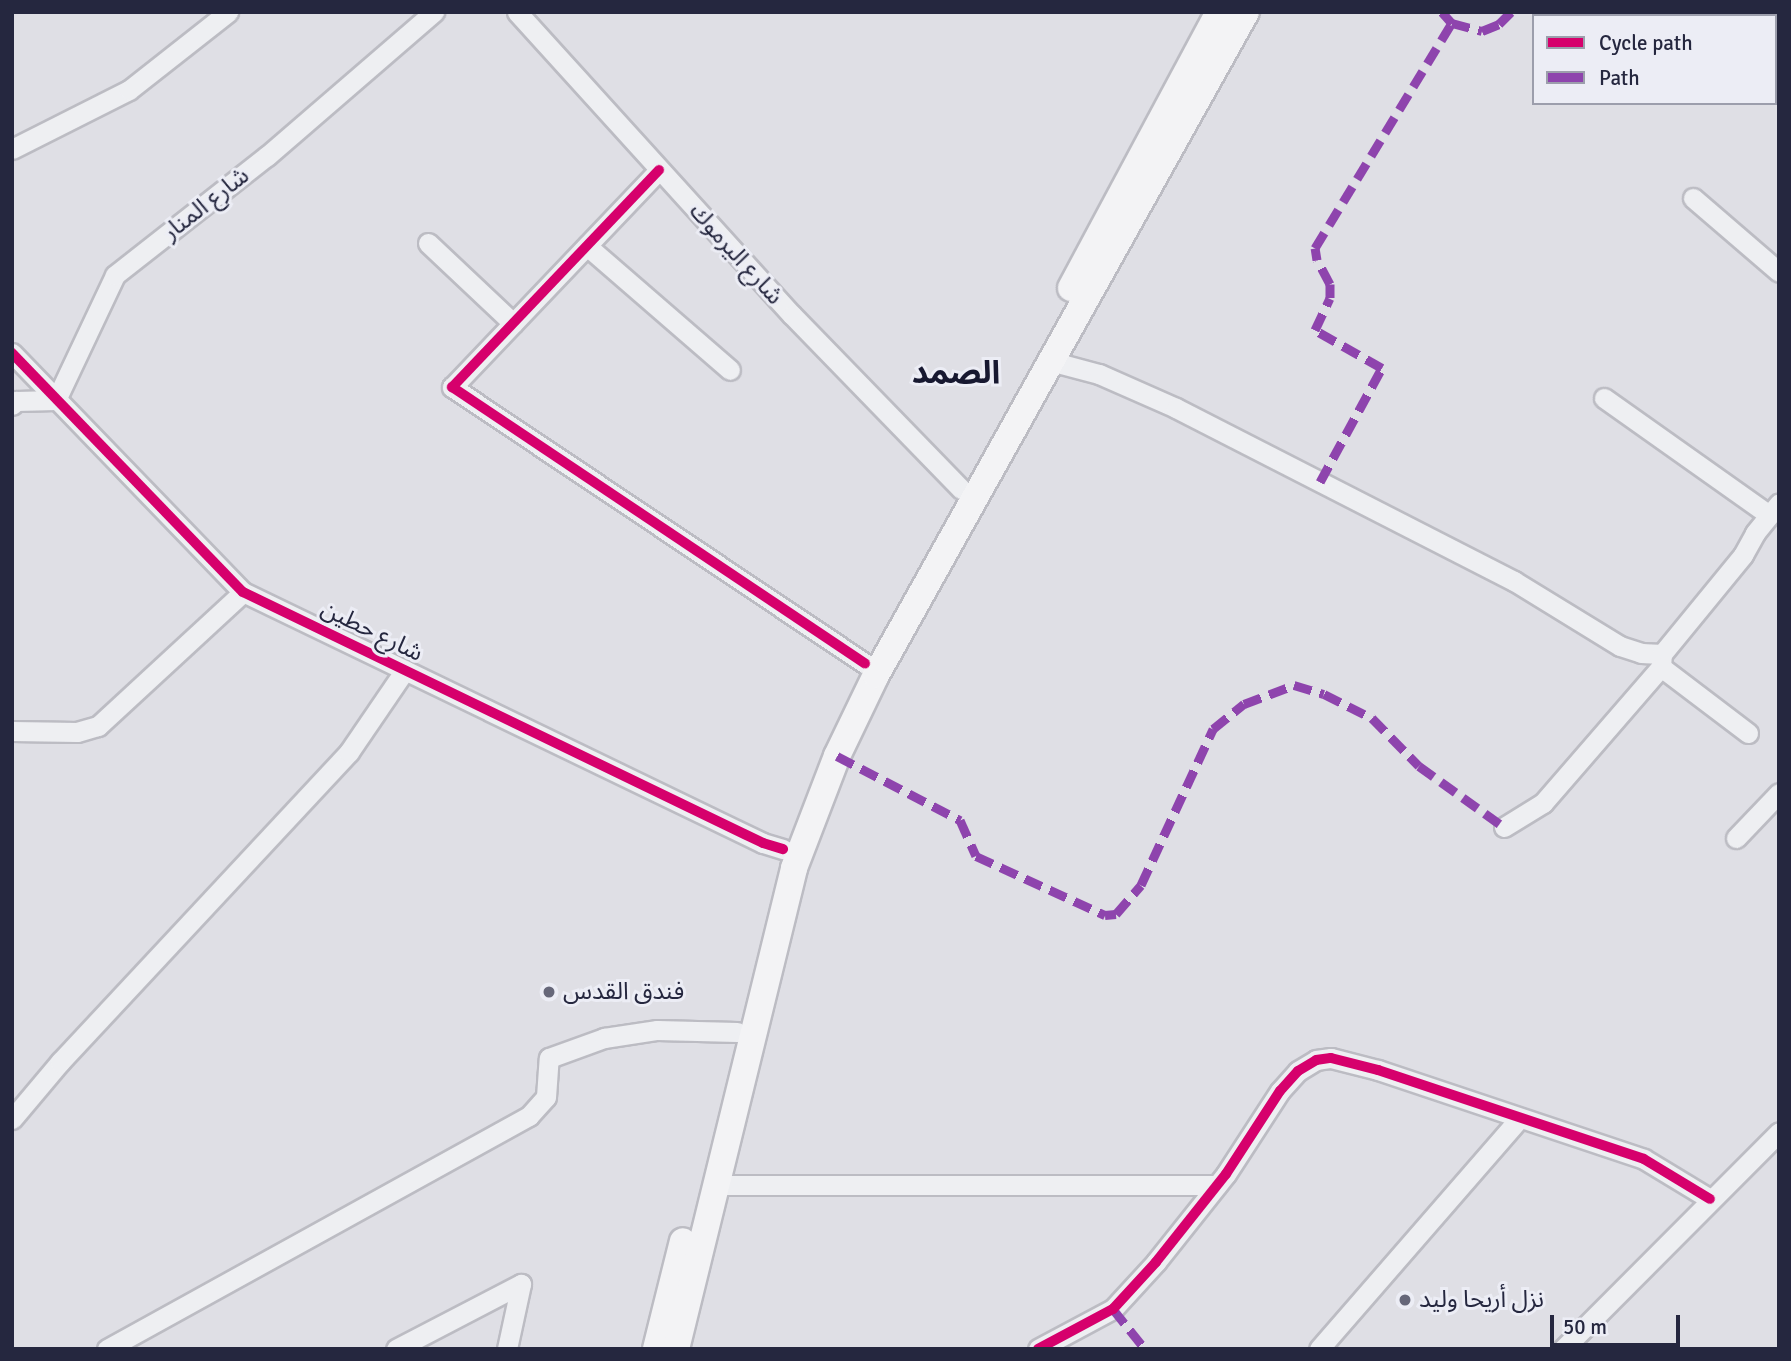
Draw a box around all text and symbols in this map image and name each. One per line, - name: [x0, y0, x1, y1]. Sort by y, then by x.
- legend: [1532, 14, 1777, 105]
- text: Cycle path: [1599, 30, 1693, 56]
- text: Path: [1599, 65, 1640, 91]
- street label: شارع المنار: [157, 161, 255, 247]
- street label: شارع اليرموك: [683, 197, 789, 311]
- district label: الصمد: [912, 354, 1000, 392]
- street label: شارع حطين: [316, 594, 428, 668]
- place label: فندق القدس: [563, 978, 684, 1006]
- marker: فندق القدس: [541, 984, 557, 1000]
- place label: نزل أريحا وليد: [1419, 1286, 1544, 1314]
- marker: نزل أريحا وليد: [1397, 1292, 1413, 1308]
- scale bar: [1553, 1302, 1682, 1346]
- text: 50 m: [1563, 1314, 1607, 1340]

